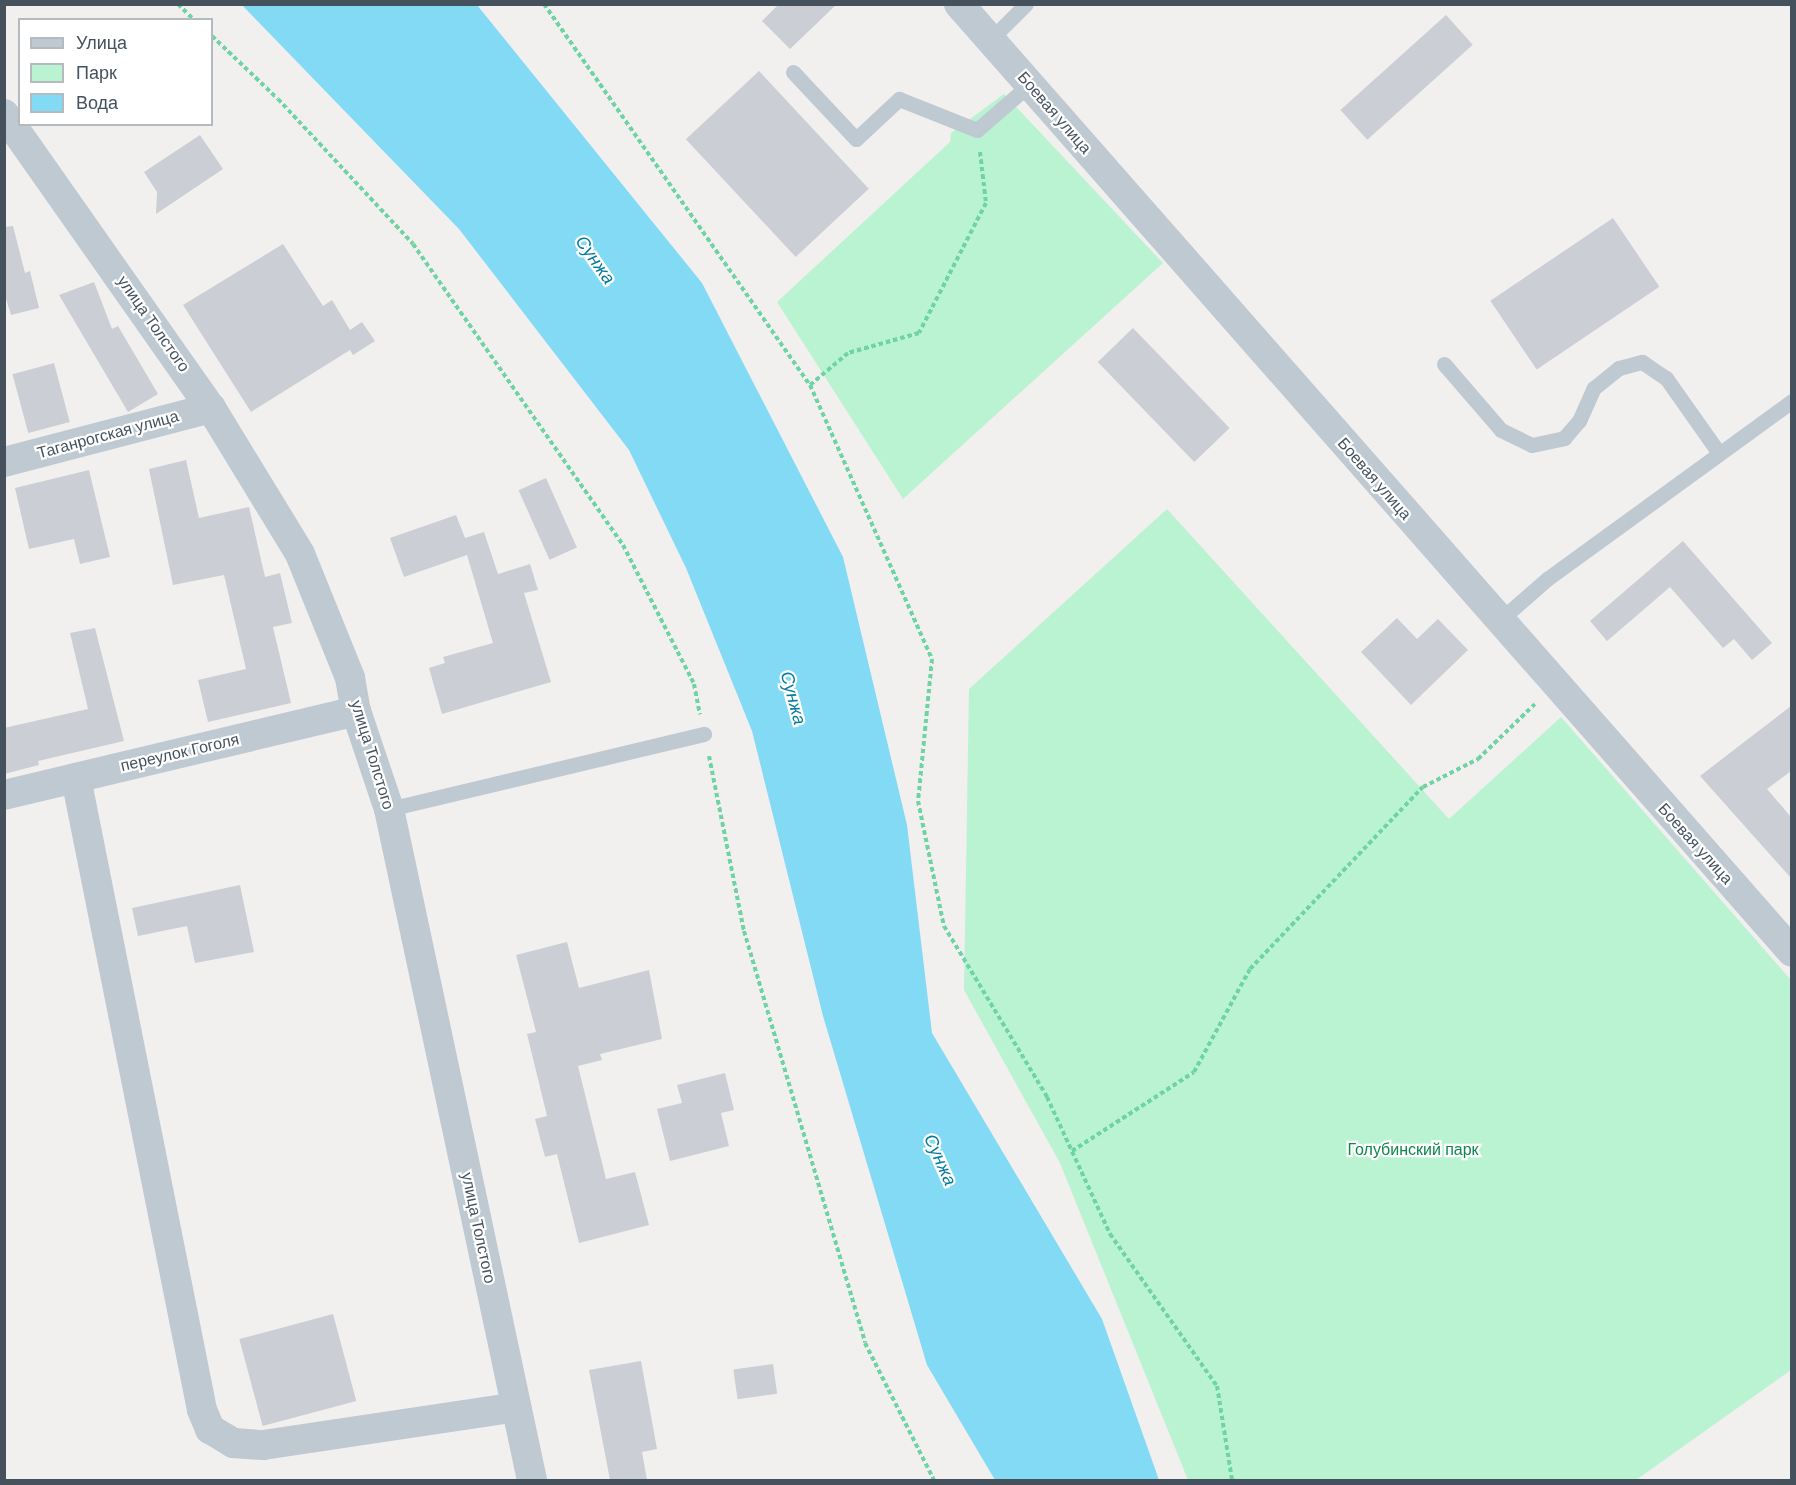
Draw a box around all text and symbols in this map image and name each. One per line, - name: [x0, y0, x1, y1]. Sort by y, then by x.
- legend: [18, 18, 213, 126]
- text: Улица: [76, 31, 127, 55]
- text: Парк: [76, 61, 117, 85]
- street label: Боевая улица: [1013, 68, 1095, 158]
- text: Вода: [76, 91, 118, 115]
- water label: Сунжа: [571, 232, 619, 288]
- street label: улица Толстого: [113, 272, 193, 376]
- street label: Таганрогская улица: [35, 407, 181, 463]
- street label: Боевая улица: [1333, 434, 1415, 524]
- water label: Сунжа: [776, 669, 810, 727]
- street label: улица Толстого: [346, 698, 398, 812]
- street label: переулок Гоголя: [119, 730, 241, 776]
- street label: Боевая улица: [1654, 800, 1736, 888]
- water label: Сунжа: [919, 1131, 961, 1189]
- park label: Голубинский парк: [1347, 1140, 1479, 1160]
- street label: улица Толстого: [457, 1171, 499, 1285]

